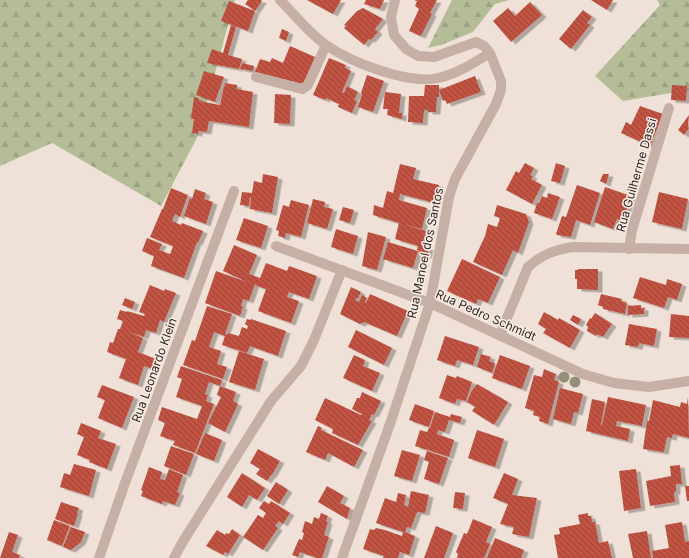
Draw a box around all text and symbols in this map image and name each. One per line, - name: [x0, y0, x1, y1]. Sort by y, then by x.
- street label: Rua Guilherme Dassi: [613, 116, 659, 234]
- street label: Rua Manoel dos Santos: [404, 186, 446, 320]
- street label: Rua Pedro Schmidt: [433, 286, 539, 344]
- street label: Rua Leonardo Klein: [128, 316, 180, 424]

